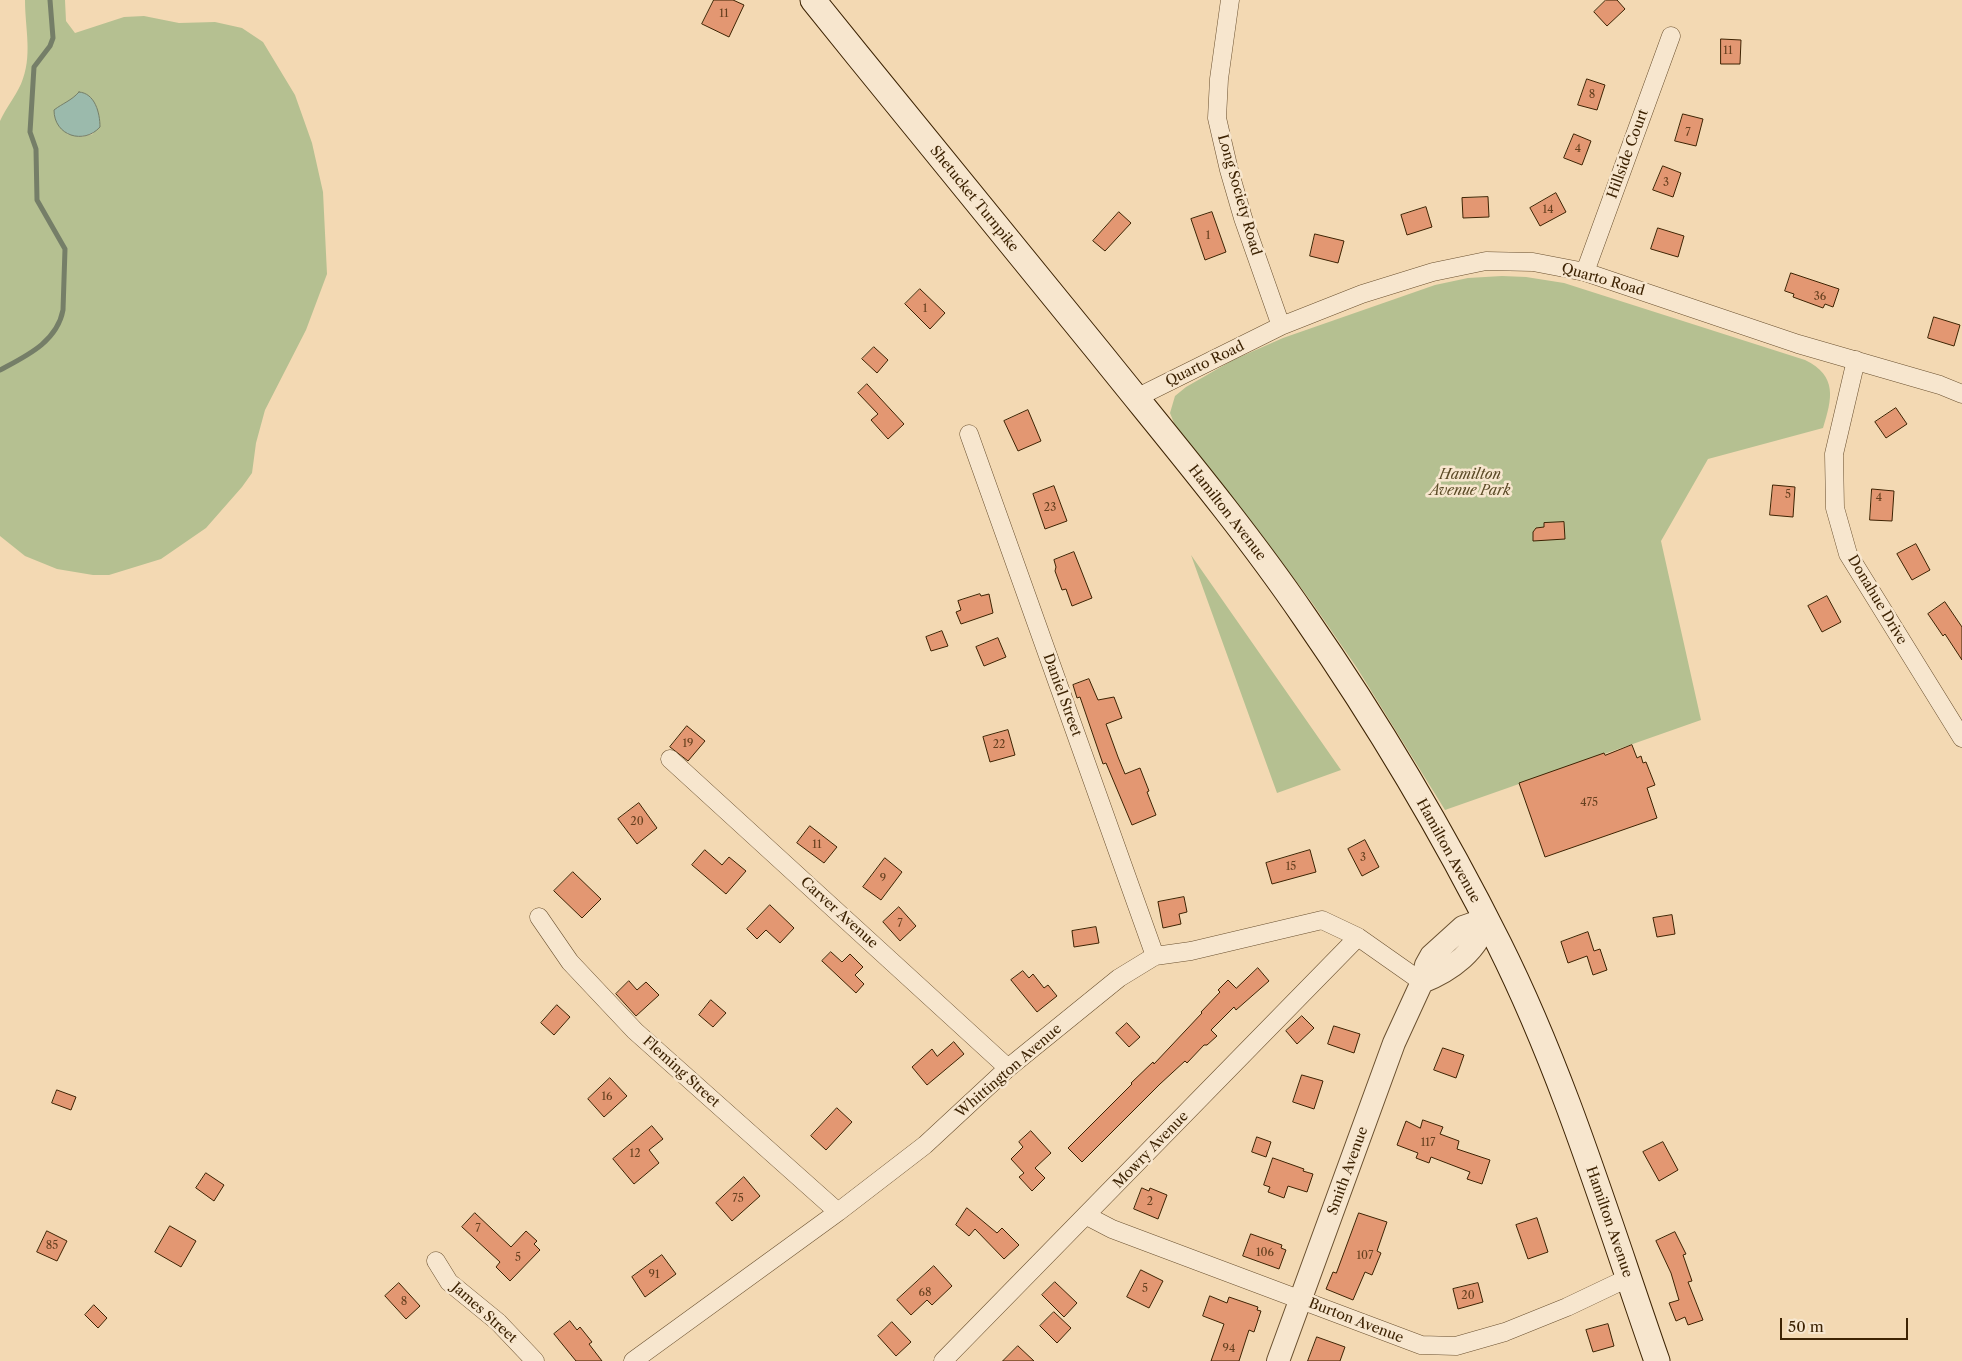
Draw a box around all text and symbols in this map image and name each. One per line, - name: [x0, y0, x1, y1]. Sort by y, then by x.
- house number: 11: [719, 7, 729, 21]
- house number: 11: [1723, 44, 1733, 58]
- house number: 8: [1589, 88, 1595, 102]
- street label: Hillside Court: [1604, 107, 1652, 201]
- house number: 7: [1685, 126, 1691, 140]
- street label: Long Society Road: [1214, 133, 1264, 257]
- house number: 4: [1575, 142, 1581, 156]
- street label: Shetucket Turnpike: [926, 143, 1022, 255]
- house number: 3: [1663, 176, 1669, 190]
- house number: 14: [1543, 203, 1553, 217]
- house number: 1: [1206, 229, 1210, 243]
- street label: Quarto Road: [1560, 260, 1646, 300]
- house number: 36: [1814, 290, 1826, 304]
- house number: 1: [923, 302, 927, 316]
- street label: Quarto Road: [1163, 338, 1247, 390]
- street label: Hamilton Avenue: [1185, 462, 1269, 564]
- park label: Hamilton Avenue Park: [1430, 467, 1510, 500]
- house number: 5: [1785, 488, 1791, 502]
- house number: 4: [1876, 491, 1882, 505]
- house number: 23: [1044, 501, 1056, 515]
- street label: Donahue Drive: [1844, 552, 1910, 648]
- street label: Daniel Street: [1039, 651, 1085, 739]
- house number: 19: [682, 737, 694, 751]
- house number: 22: [993, 738, 1005, 752]
- street label: Hamilton Avenue: [1412, 796, 1484, 906]
- house number: 475: [1580, 796, 1598, 810]
- house number: 20: [630, 815, 644, 829]
- house number: 11: [812, 838, 822, 852]
- house number: 3: [1360, 851, 1366, 865]
- house number: 15: [1286, 860, 1296, 874]
- house number: 9: [880, 872, 886, 886]
- street label: Carver Avenue: [797, 874, 881, 952]
- house number: 7: [897, 917, 903, 931]
- street label: Whittington Avenue: [953, 1020, 1065, 1122]
- street label: Fleming Street: [639, 1033, 723, 1111]
- house number: 16: [601, 1090, 613, 1104]
- street label: Mowry Avenue: [1110, 1108, 1192, 1192]
- street label: Smith Avenue: [1324, 1124, 1372, 1218]
- house number: 117: [1421, 1136, 1435, 1150]
- house number: 12: [630, 1147, 640, 1161]
- street label: Hamilton Avenue: [1582, 1164, 1636, 1280]
- house number: 75: [732, 1192, 744, 1206]
- house number: 2: [1147, 1195, 1153, 1209]
- house number: 7: [475, 1222, 481, 1236]
- house number: 85: [46, 1239, 58, 1253]
- house number: 106: [1256, 1246, 1274, 1260]
- house number: 107: [1356, 1249, 1374, 1263]
- house number: 5: [515, 1251, 521, 1265]
- house number: 91: [648, 1268, 660, 1282]
- street label: James Street: [448, 1279, 520, 1347]
- house number: 5: [1142, 1282, 1148, 1296]
- house number: 68: [919, 1286, 931, 1300]
- house number: 20: [1461, 1289, 1475, 1303]
- house number: 8: [401, 1295, 407, 1309]
- street label: Burton Avenue: [1306, 1295, 1406, 1347]
- scale bar: [1782, 1308, 1910, 1340]
- text: 50 m: [1788, 1317, 1824, 1336]
- house number: 94: [1223, 1342, 1235, 1356]

